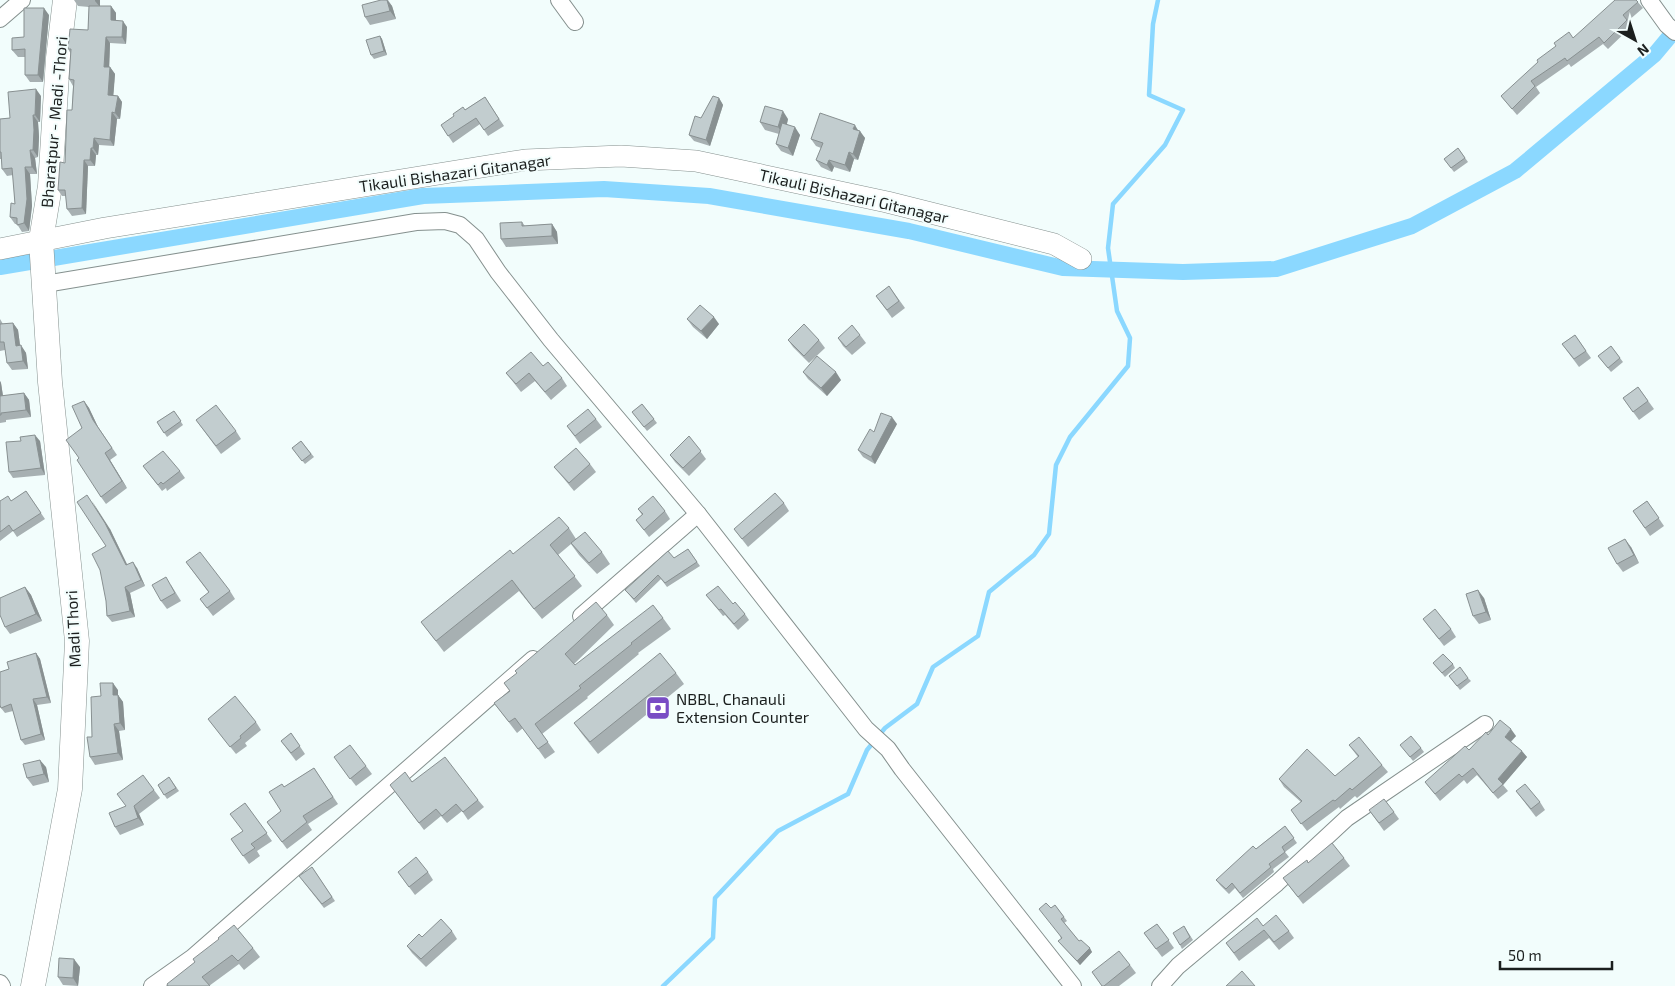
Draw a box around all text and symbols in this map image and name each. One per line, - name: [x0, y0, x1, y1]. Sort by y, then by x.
- north arrow: [1610, 15, 1660, 65]
- street label: Bharatpur - Madi -Thori: [37, 35, 70, 208]
- text: N: [1634, 41, 1653, 60]
- street label: Tikauli Bishazari Gitanagar: [358, 150, 553, 195]
- street label: Tikauli Bishazari Gitanagar: [758, 164, 951, 227]
- street label: Madi Thori: [61, 590, 84, 668]
- place label: NBBL, Chanauli Extension Counter: [676, 689, 810, 726]
- bank icon: NBBL, Chanauli Extension Counter: [645, 695, 671, 721]
- scale bar: [1500, 938, 1612, 970]
- text: 50 m: [1508, 946, 1542, 964]

